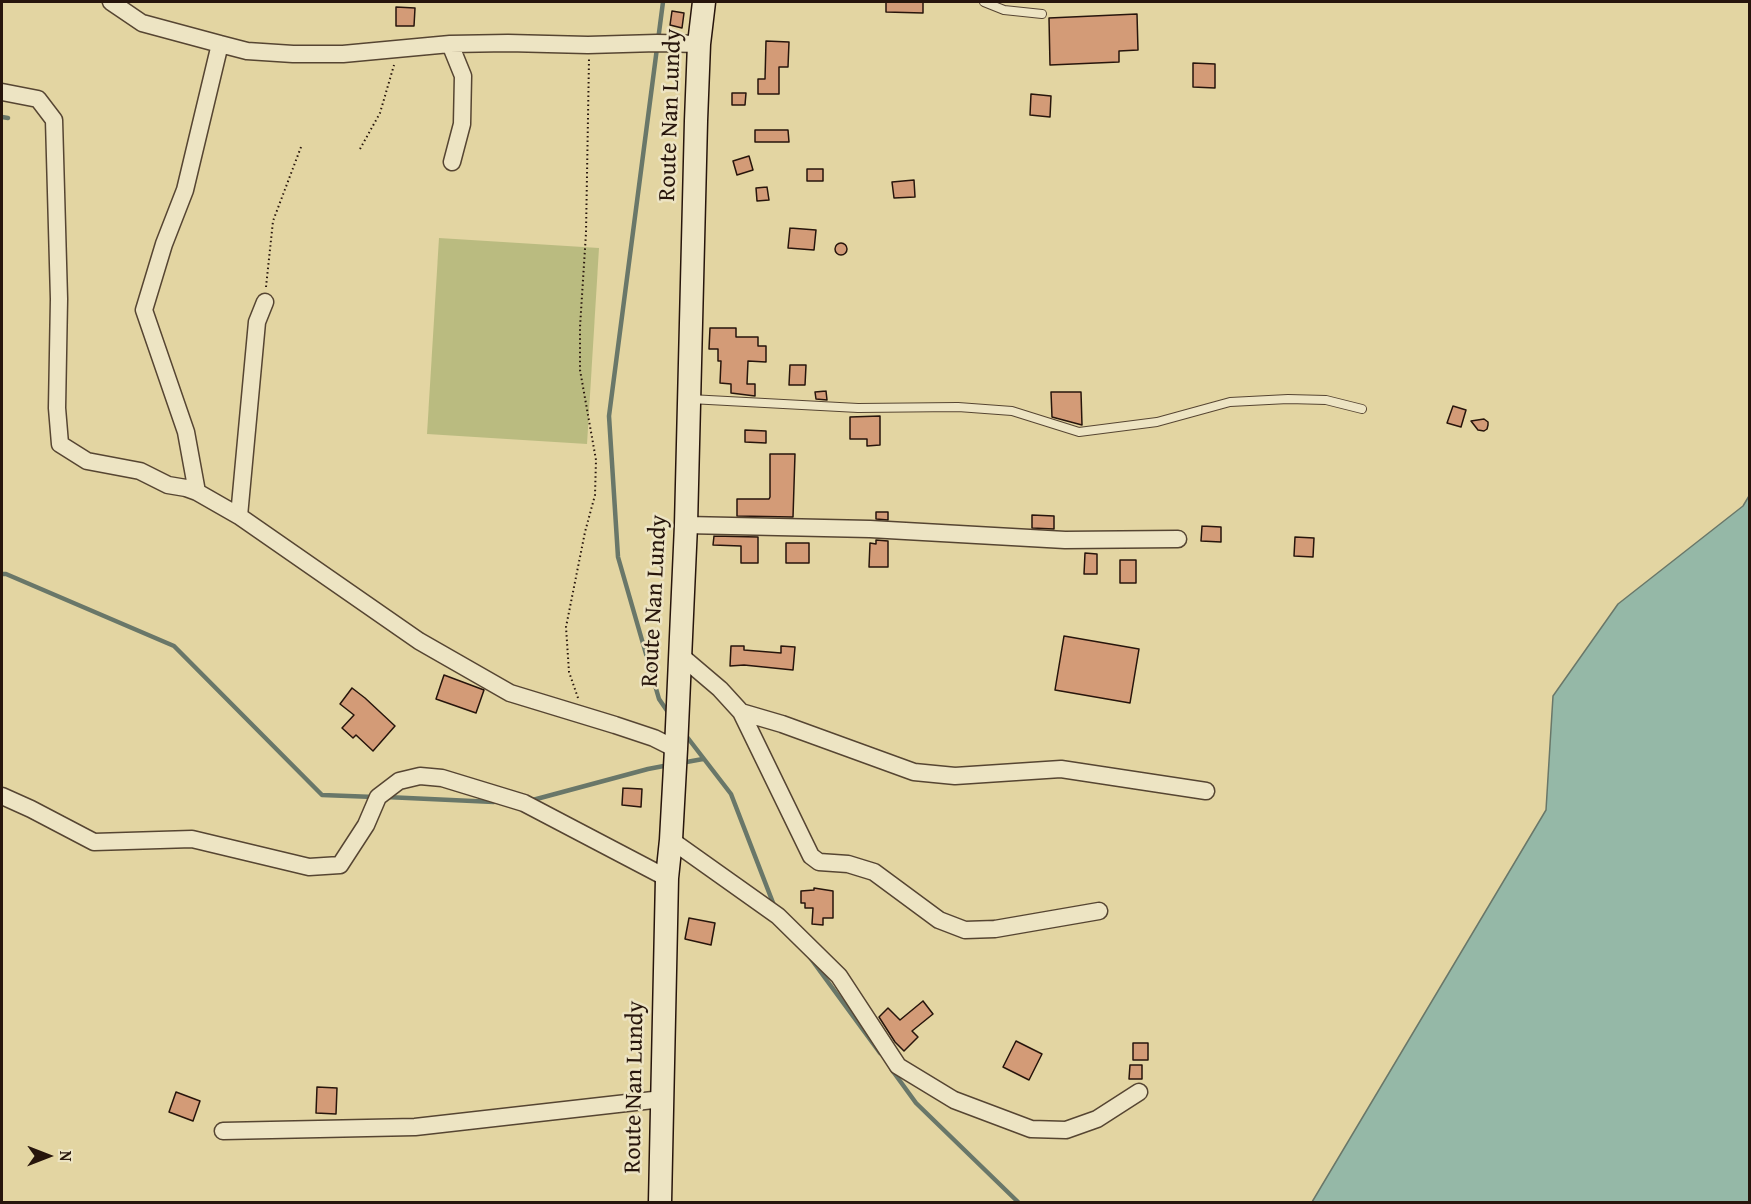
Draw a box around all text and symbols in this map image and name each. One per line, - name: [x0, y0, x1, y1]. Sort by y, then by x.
- street label: Route Nan Lundy: [654, 28, 688, 202]
- street label: Route Nan Lundy: [636, 514, 674, 688]
- street label: Route Nan Lundy: [619, 1000, 651, 1174]
- north arrow: [18, 1126, 78, 1186]
- text: N: [54, 1151, 78, 1161]

